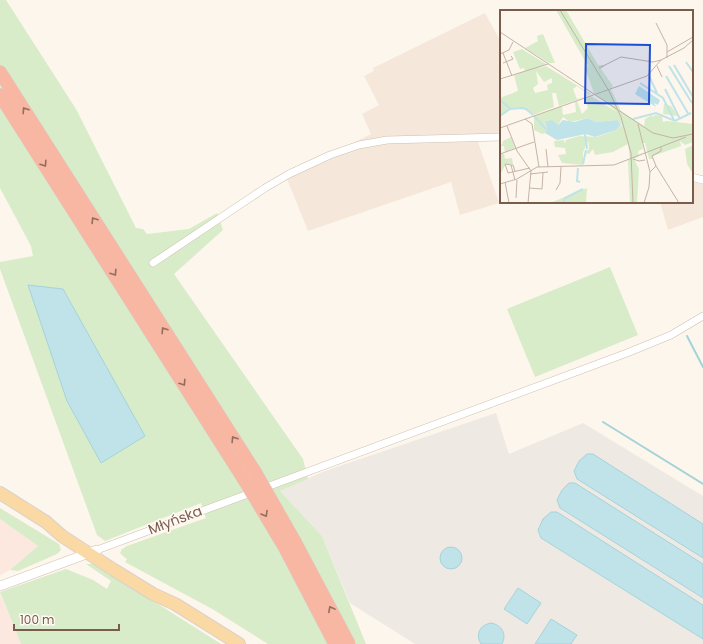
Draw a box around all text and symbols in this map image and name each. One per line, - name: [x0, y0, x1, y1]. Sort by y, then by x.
- inset map: [500, 10, 693, 203]
- one-way arrow: [22, 107, 29, 114]
- one-way arrow: [39, 159, 46, 166]
- one-way arrow: [92, 217, 99, 224]
- one-way arrow: [109, 269, 117, 276]
- one-way arrow: [161, 327, 169, 334]
- one-way arrow: [179, 379, 186, 386]
- one-way arrow: [231, 436, 239, 443]
- street label: Młyńska: [145, 501, 205, 539]
- one-way arrow: [261, 510, 268, 517]
- scale bar: [14, 606, 119, 632]
- one-way arrow: [329, 606, 336, 613]
- text: 100 m: [20, 611, 54, 628]

